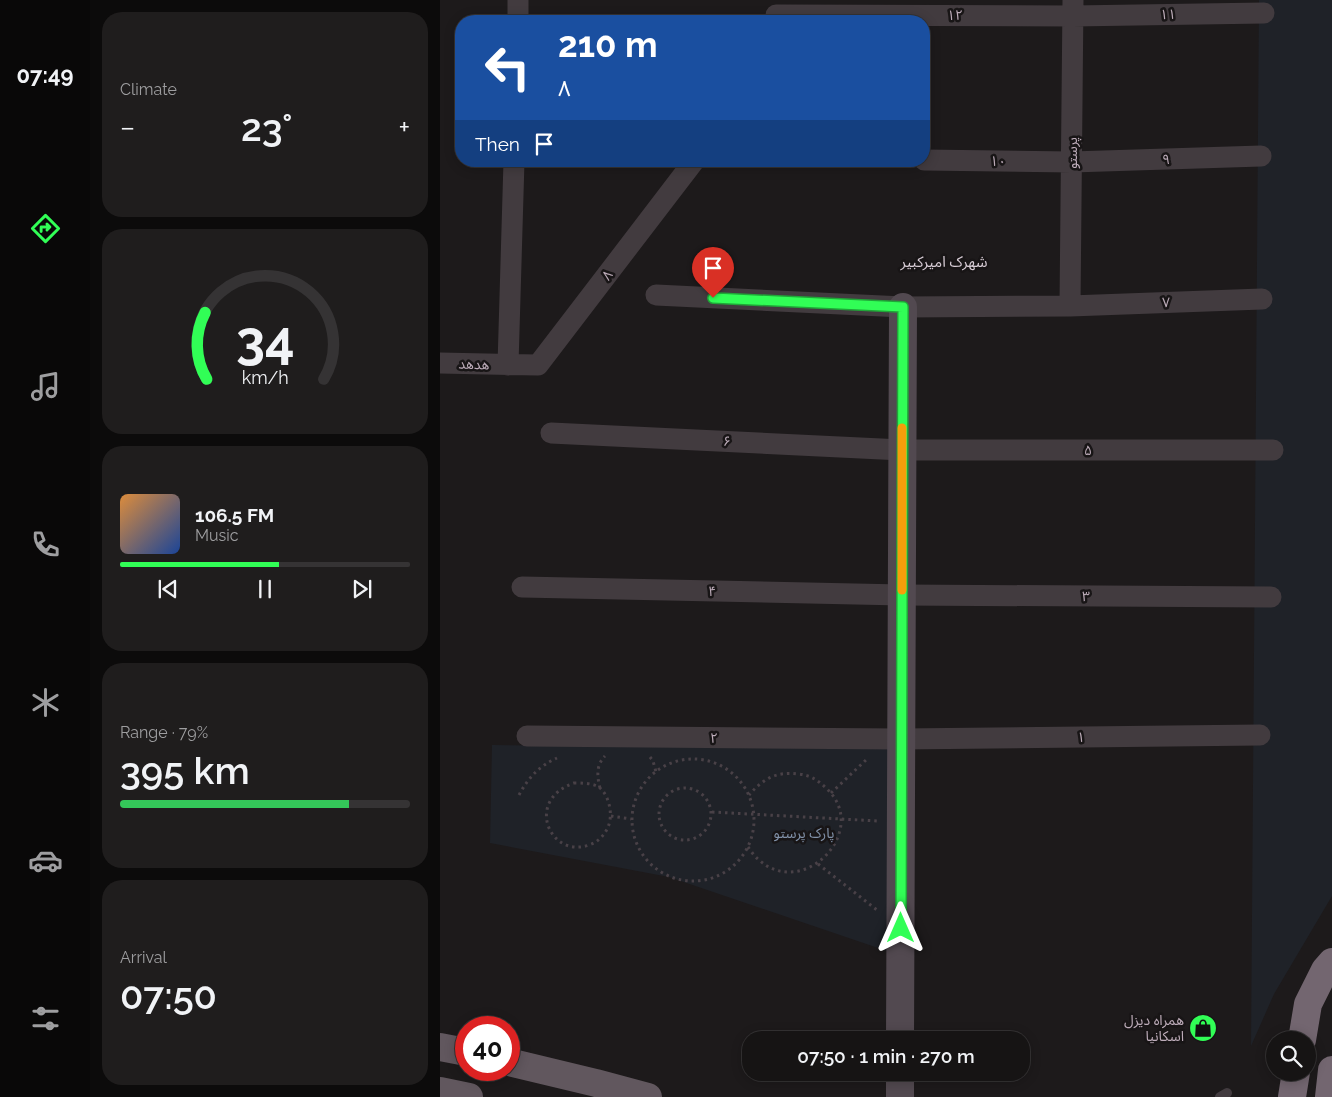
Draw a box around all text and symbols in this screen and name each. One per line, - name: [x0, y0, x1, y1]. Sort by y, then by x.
- street label: ۱۱: [1160, 6, 1176, 22]
- street label: ۱۲: [947, 7, 963, 23]
- text: 210 m: [558, 24, 658, 65]
- icon: left: [475, 35, 540, 100]
- text: 07:49: [17, 62, 73, 88]
- text: ۸: [558, 75, 571, 101]
- text: Climate: [120, 80, 177, 99]
- text: 23°: [241, 105, 293, 150]
- text: −: [120, 111, 135, 144]
- text: +: [398, 111, 410, 144]
- icon: arrive: [530, 130, 558, 158]
- text: Then: [475, 133, 520, 155]
- street label: پرستو: [1064, 137, 1082, 169]
- street label: ۹: [1162, 151, 1170, 167]
- street label: ۱۰: [990, 153, 1006, 169]
- icon: directions: [28, 211, 63, 246]
- pin: [692, 247, 734, 298]
- district label: شهرک امیرکبیر: [900, 253, 988, 271]
- icon: arrive: [699, 254, 727, 282]
- street label: ۸: [598, 267, 616, 283]
- street label: ۷: [1162, 294, 1170, 310]
- text: 34: [236, 309, 294, 370]
- street label: هدهد: [458, 355, 490, 373]
- text: km/h: [241, 367, 289, 388]
- icon: music: [28, 369, 63, 404]
- street label: ۶: [723, 433, 731, 449]
- street label: ۵: [1084, 442, 1092, 458]
- text: 106.5 FM: [195, 504, 274, 526]
- text: Music: [195, 526, 239, 545]
- icon: phone: [28, 527, 63, 562]
- icon: previous: [154, 575, 182, 603]
- icon: pause: [251, 575, 279, 603]
- icon: next: [348, 575, 376, 603]
- street label: ۴: [708, 583, 716, 599]
- street label: ۳: [1082, 588, 1090, 604]
- icon: climate: [28, 685, 63, 720]
- text: Range · 79%: [120, 723, 208, 742]
- street label: ۱: [1077, 729, 1085, 745]
- street label: ۲: [710, 730, 718, 746]
- text: 395 km: [120, 748, 250, 793]
- park label: پارک پرستو: [774, 825, 834, 843]
- icon: car: [28, 843, 63, 878]
- position arrow: [874, 901, 926, 953]
- text: Arrival: [120, 948, 167, 967]
- text: 07:50: [120, 973, 217, 1018]
- icon: filters: [28, 1001, 63, 1036]
- place label: همراه دیزل اسکانیا: [1124, 1012, 1184, 1044]
- shop icon: همراه دیزل اسکانیا: [1188, 1013, 1218, 1043]
- speed limit sign: 40: [455, 1016, 520, 1081]
- map controls: [1266, 1031, 1316, 1081]
- button: search: [1266, 1031, 1316, 1081]
- text: 07:50 · 1 min · 270 m: [797, 1045, 975, 1067]

